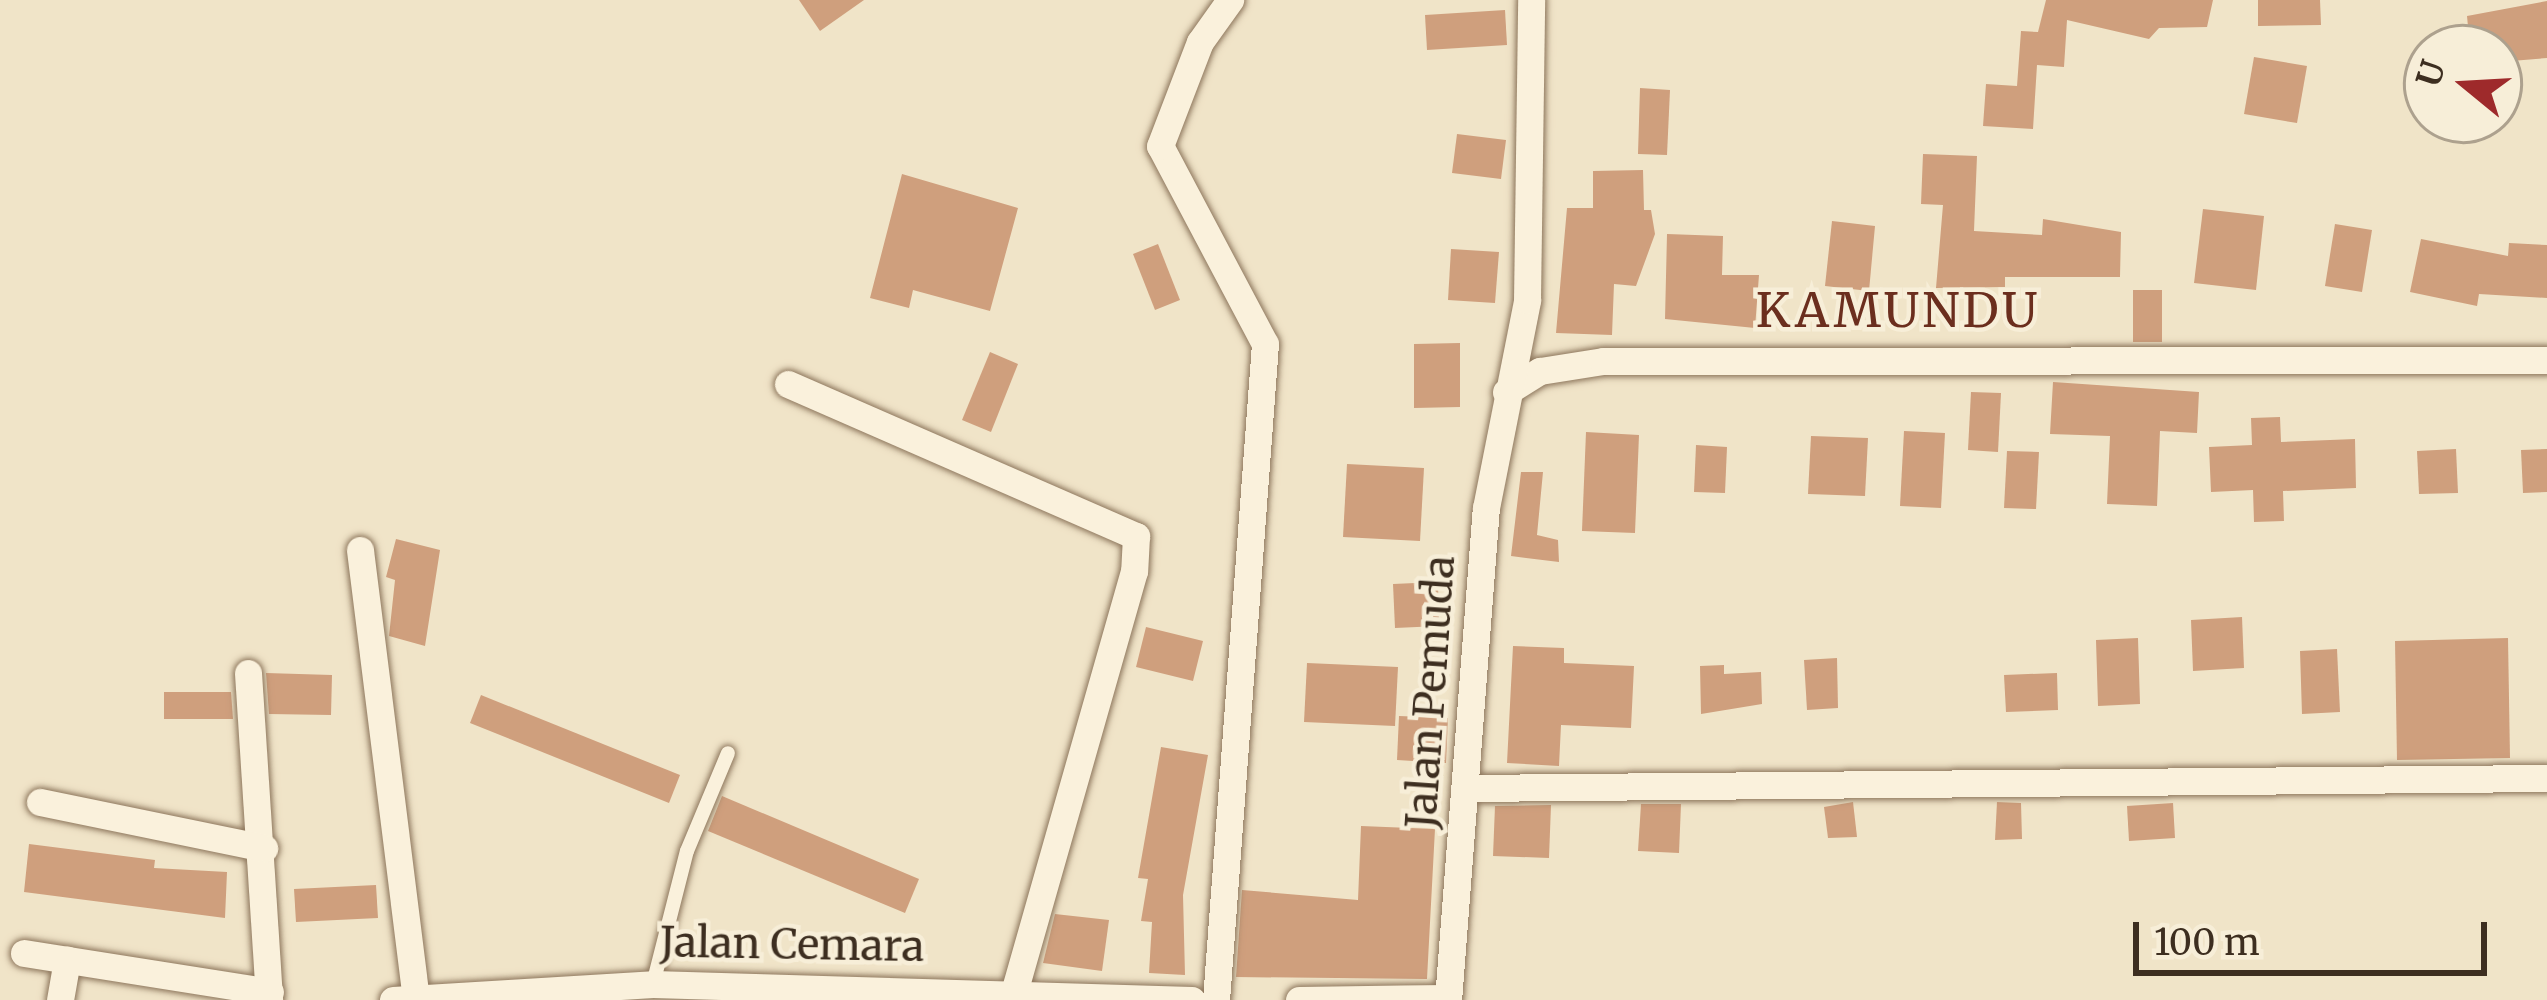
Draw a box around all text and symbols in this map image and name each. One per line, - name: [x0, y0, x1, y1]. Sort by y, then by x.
- north arrow: [2403, 24, 2523, 144]
- text: U: [2408, 56, 2454, 92]
- district label: KAMUNDU: [1756, 282, 2040, 340]
- street label: Jalan Pemuda: [1395, 554, 1465, 830]
- scale bar: [2139, 898, 2493, 972]
- street label: Jalan Cemara: [659, 916, 925, 972]
- text: 100 m: [2154, 920, 2260, 965]

